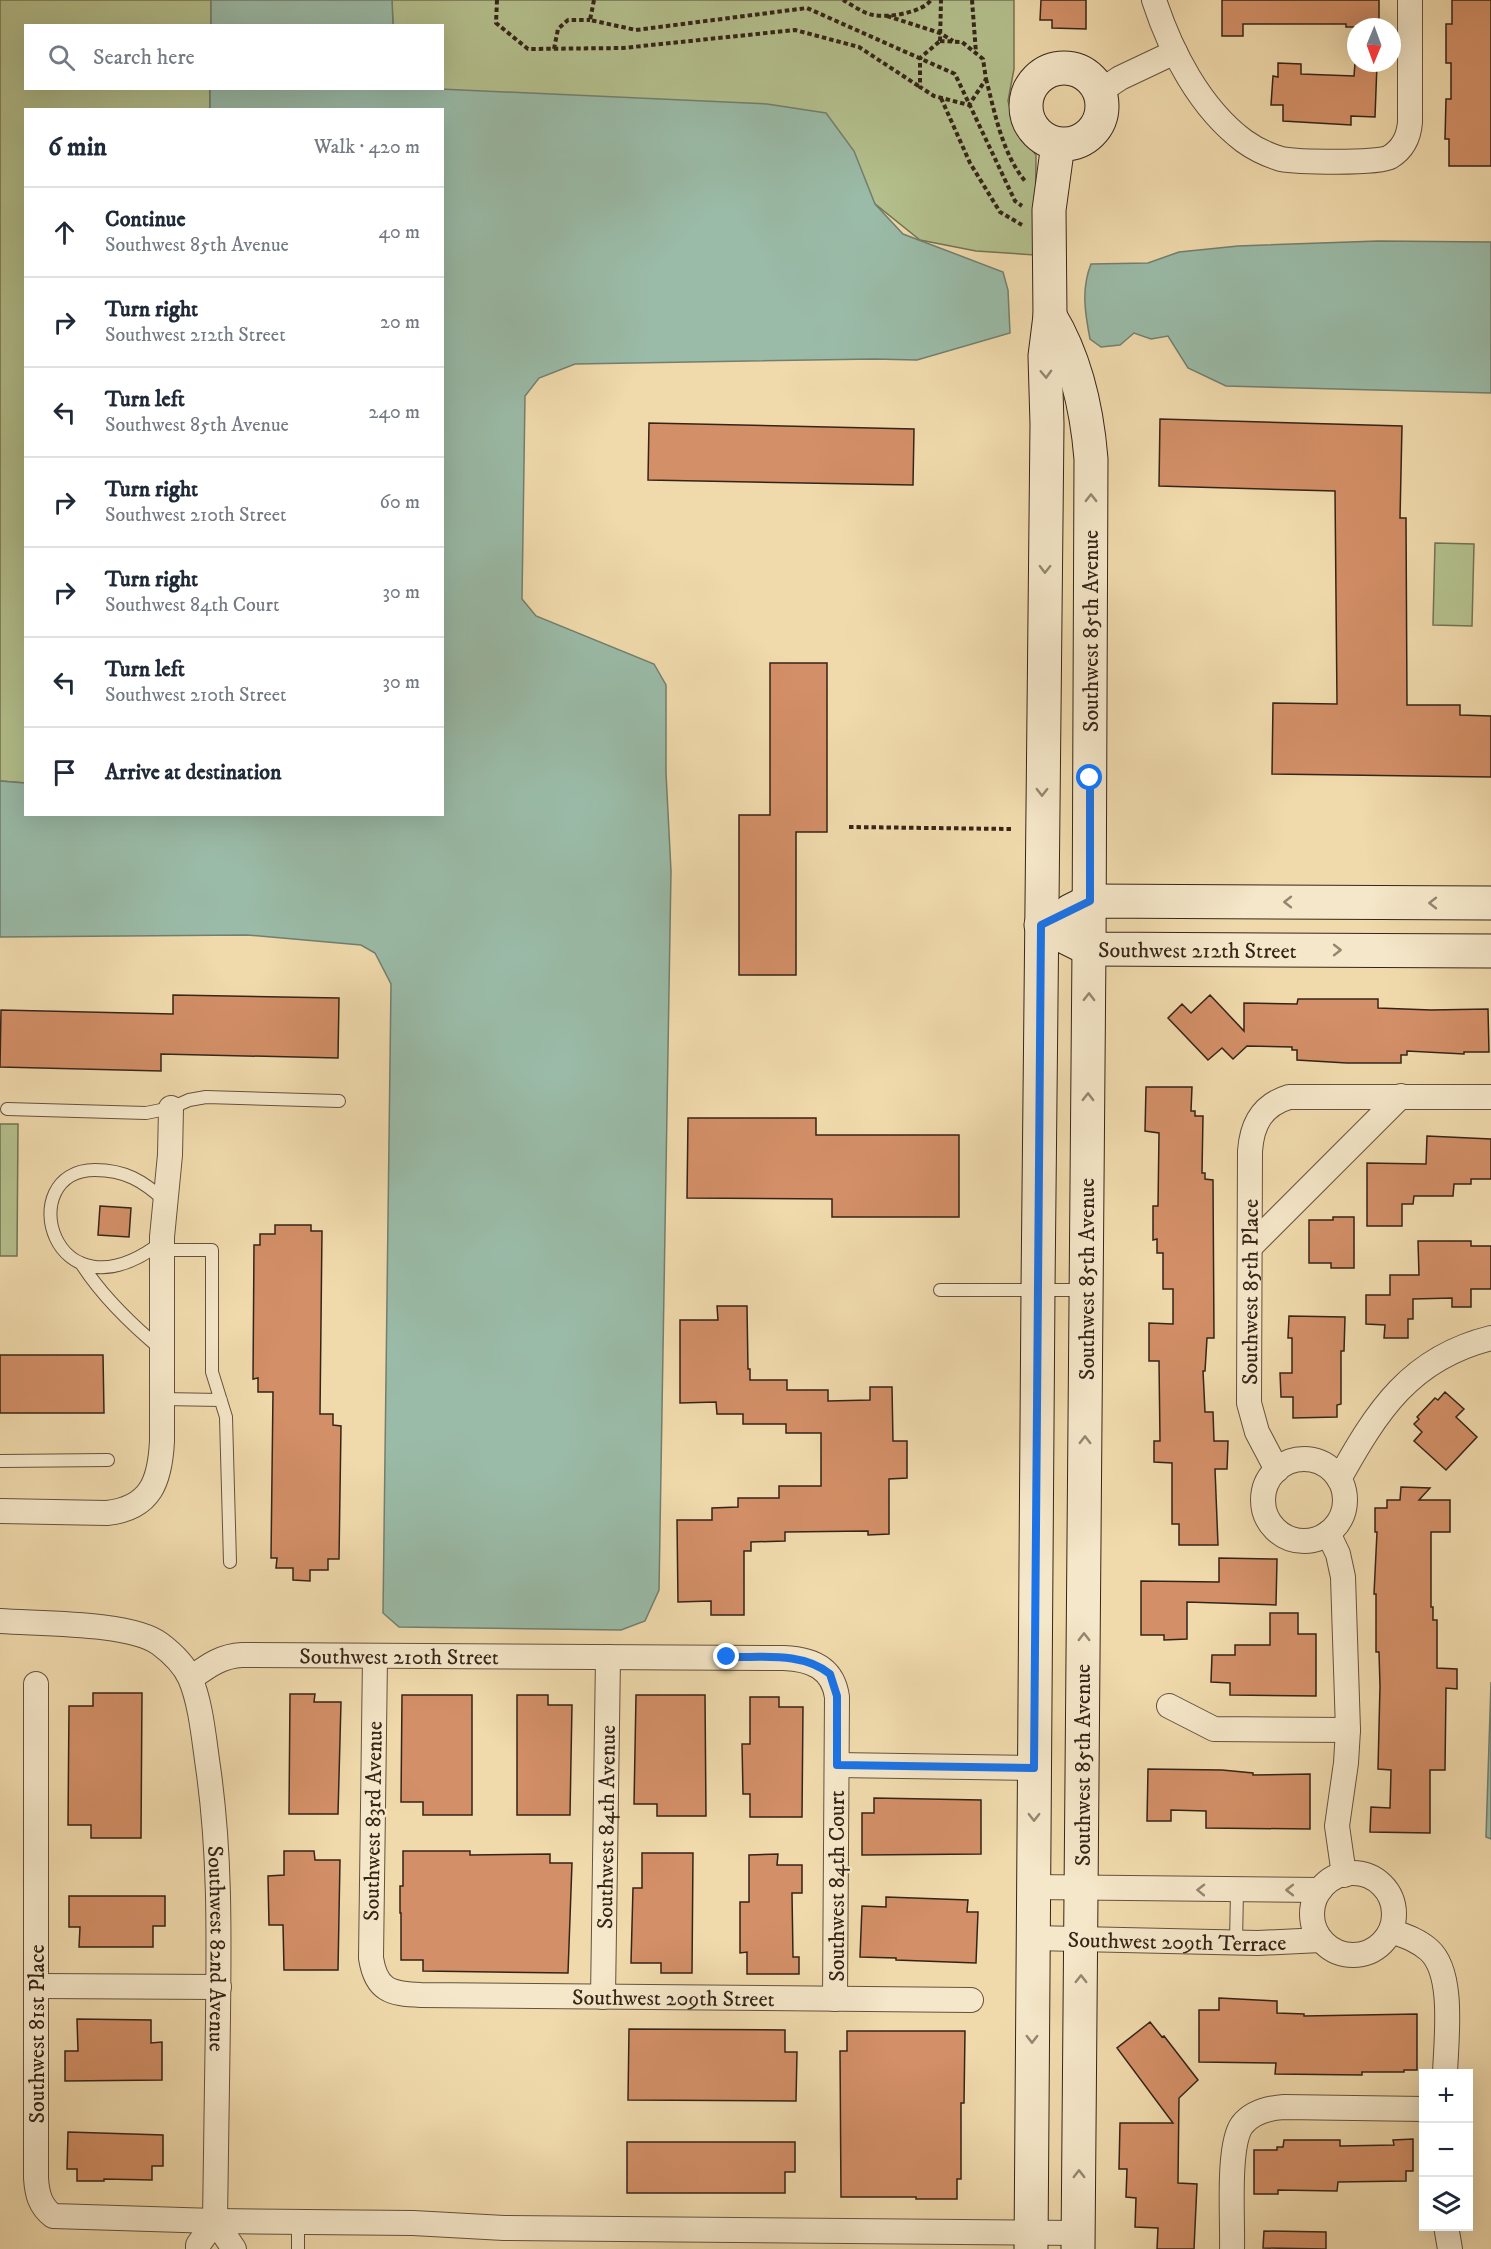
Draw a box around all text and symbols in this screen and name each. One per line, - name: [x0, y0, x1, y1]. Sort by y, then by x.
- north arrow: [1347, 18, 1401, 72]
- search box: [24, 24, 444, 90]
- icon: search: [45, 41, 78, 74]
- text: Search here: [93, 44, 195, 71]
- text: 6 min: [48, 131, 107, 164]
- text: Walk · 420 m: [314, 135, 420, 160]
- text: Continue: [105, 206, 186, 233]
- icon: ahead: [48, 216, 81, 249]
- text: 40 m: [378, 220, 420, 245]
- text: Southwest 85th Avenue: [105, 233, 289, 258]
- text: Turn right: [105, 296, 198, 323]
- icon: right: [48, 306, 81, 339]
- text: 20 m: [380, 310, 420, 335]
- text: Southwest 212th Street: [105, 323, 286, 348]
- one-way arrow: [1039, 370, 1052, 379]
- text: Turn left: [105, 386, 185, 413]
- icon: left: [48, 396, 81, 429]
- text: 240 m: [369, 400, 420, 425]
- text: Southwest 85th Avenue: [105, 413, 289, 438]
- text: Turn right: [105, 476, 198, 503]
- icon: right: [48, 486, 81, 519]
- text: 60 m: [380, 490, 420, 515]
- one-way arrow: [1085, 494, 1097, 503]
- text: Southwest 210th Street: [105, 503, 286, 528]
- street label: Southwest 85th Avenue: [1078, 530, 1105, 732]
- one-way arrow: [1038, 565, 1051, 574]
- text: Turn right: [105, 566, 198, 593]
- icon: right: [48, 576, 81, 609]
- text: 30 m: [382, 580, 420, 605]
- text: Southwest 84th Court: [105, 593, 279, 618]
- text: Turn left: [105, 656, 185, 683]
- icon: left: [48, 666, 81, 699]
- text: 30 m: [382, 670, 420, 695]
- text: Southwest 210th Street: [105, 683, 286, 708]
- icon: arrive: [48, 756, 81, 789]
- text: Arrive at destination: [105, 759, 282, 786]
- route start: [1076, 764, 1102, 790]
- one-way arrow: [1036, 788, 1048, 797]
- one-way arrow: [1284, 896, 1293, 908]
- one-way arrow: [1428, 897, 1437, 909]
- street label: Southwest 212th Street: [1098, 937, 1297, 965]
- one-way arrow: [1332, 944, 1341, 956]
- one-way arrow: [1083, 992, 1095, 1001]
- one-way arrow: [1082, 1093, 1094, 1102]
- street label: Southwest 85th Avenue: [1074, 1178, 1101, 1380]
- street label: Southwest 85th Place: [1237, 1199, 1265, 1385]
- one-way arrow: [1079, 1435, 1091, 1444]
- one-way arrow: [1077, 1633, 1090, 1642]
- street label: Southwest 210th Street: [299, 1643, 499, 1671]
- route end: [713, 1643, 739, 1669]
- street label: Southwest 85th Avenue: [1070, 1664, 1097, 1866]
- street label: Southwest 83rd Avenue: [358, 1721, 389, 1921]
- street label: Southwest 84th Avenue: [592, 1725, 622, 1929]
- street label: Southwest 84th Court: [824, 1790, 851, 1982]
- one-way arrow: [1028, 1812, 1040, 1821]
- street label: Southwest 82nd Avenue: [201, 1845, 231, 2052]
- one-way arrow: [1197, 1884, 1206, 1896]
- one-way arrow: [1286, 1884, 1295, 1897]
- street label: Southwest 209th Terrace: [1067, 1927, 1287, 1958]
- street label: Southwest 81st Place: [24, 1945, 51, 2123]
- one-way arrow: [1074, 1975, 1087, 1984]
- street label: Southwest 209th Street: [572, 1984, 775, 2013]
- one-way arrow: [1026, 2034, 1038, 2043]
- map controls: [1419, 2069, 1473, 2231]
- button: +: [1419, 2069, 1473, 2123]
- button: −: [1419, 2123, 1473, 2177]
- one-way arrow: [1073, 2170, 1085, 2179]
- button: layers: [1419, 2177, 1473, 2231]

